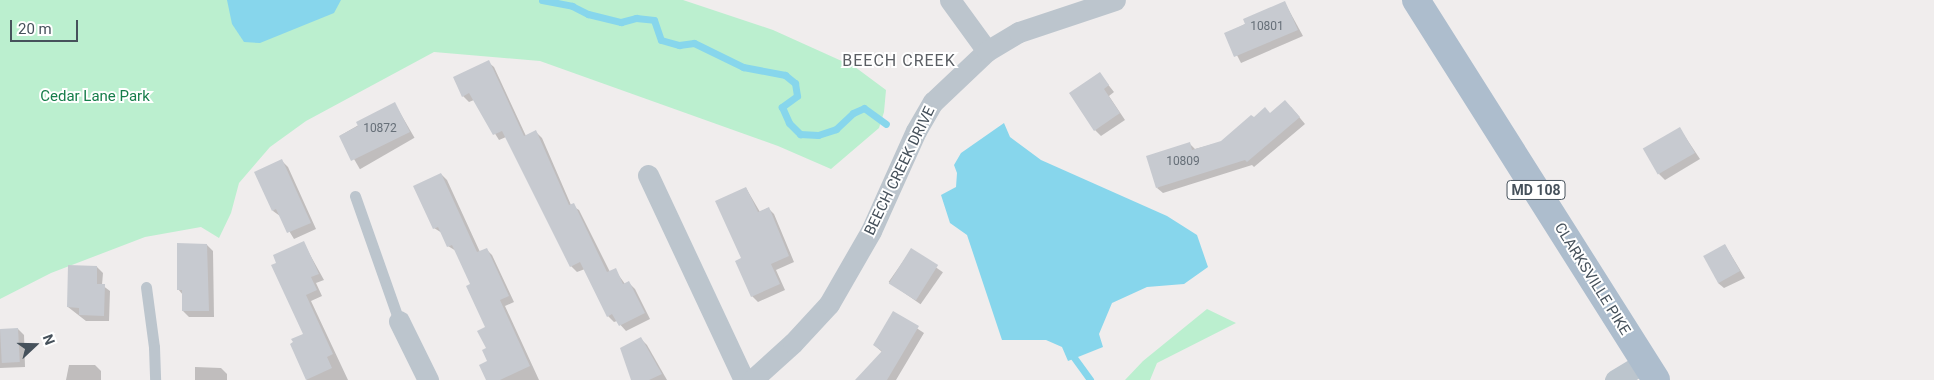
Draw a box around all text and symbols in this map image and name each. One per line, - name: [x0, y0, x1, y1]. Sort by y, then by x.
- scale bar: [12, 10, 80, 42]
- text: 20 m: [18, 20, 52, 38]
- house number: 10801: [1250, 20, 1284, 34]
- district label: BEECH CREEK: [841, 51, 957, 71]
- park label: Cedar Lane Park: [40, 88, 150, 106]
- street label: BEECH CREEK DRIVE: [861, 104, 939, 238]
- house number: 10872: [363, 122, 397, 136]
- house number: 10809: [1166, 155, 1200, 169]
- road number: MD 108: [1506, 178, 1566, 202]
- street label: CLARKSVILLE PIKE: [1550, 220, 1634, 338]
- north arrow: [10, 320, 60, 370]
- text: N: [40, 332, 58, 347]

